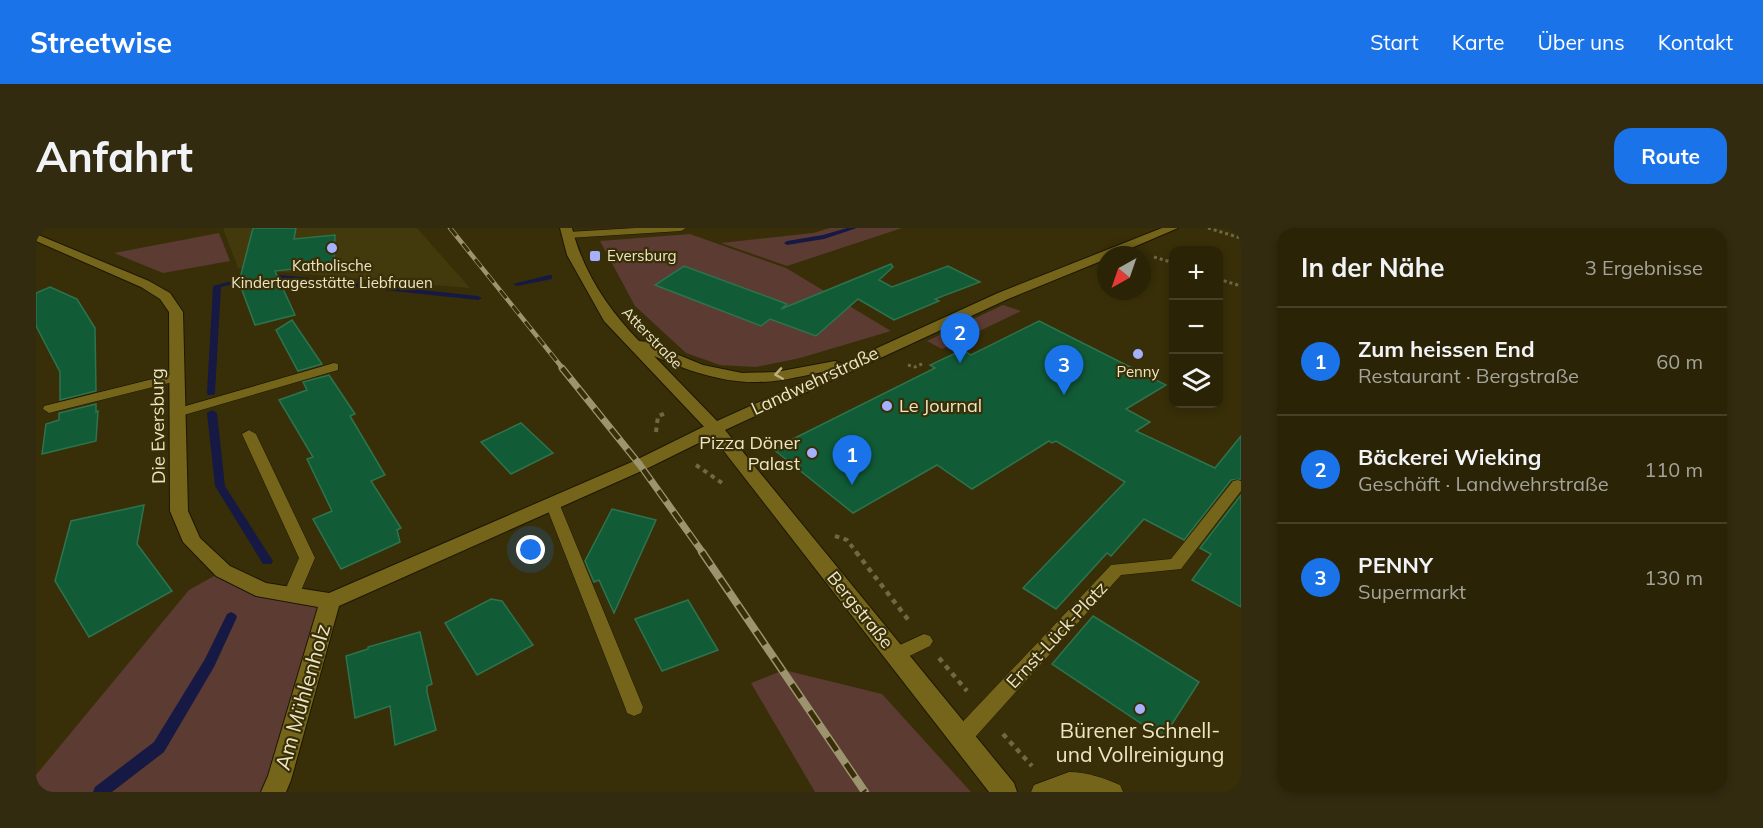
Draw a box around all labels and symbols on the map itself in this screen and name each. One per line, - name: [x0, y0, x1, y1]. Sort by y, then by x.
- marker: Katholische Kindertagesstätte Liebfrauen: [325, 241, 339, 255]
- place label: Eversburg: [607, 246, 677, 265]
- north arrow: [1097, 246, 1151, 300]
- marker: Eversburg: [588, 249, 602, 263]
- place label: Katholische Kindertagesstätte Liebfrauen: [231, 256, 433, 292]
- street label: Atterstraße: [618, 303, 687, 373]
- pin: 2: [940, 314, 980, 363]
- street label: Landwehrstraße: [747, 341, 882, 420]
- pin: 3: [1044, 346, 1084, 395]
- marker: Penny: [1131, 347, 1145, 361]
- place label: Penny: [1116, 362, 1160, 381]
- street label: Die Eversburg: [145, 368, 170, 484]
- one-way arrow: [775, 368, 784, 380]
- place label: Le Journal: [899, 394, 982, 417]
- marker: Le Journal: [880, 399, 894, 413]
- place label: Pizza Döner Palast: [699, 431, 800, 475]
- pin: 1: [832, 436, 872, 485]
- marker: Pizza Döner Palast: [805, 446, 819, 460]
- your location: [516, 535, 545, 564]
- street label: Bergstraße: [822, 566, 899, 653]
- street label: Ernst-Lück-Platz: [1001, 576, 1112, 693]
- street label: Am Mühlenholz: [269, 621, 335, 773]
- marker: Bürener Schnell- und Vollreinigung: [1133, 702, 1147, 716]
- place label: Bürener Schnell- und Vollreinigung: [1056, 717, 1224, 767]

